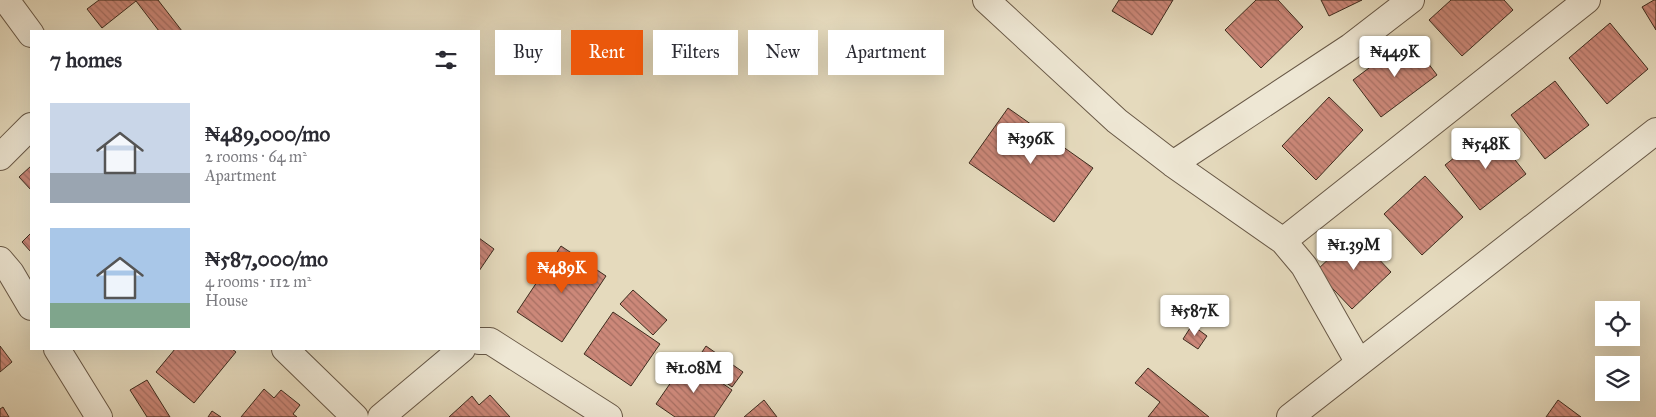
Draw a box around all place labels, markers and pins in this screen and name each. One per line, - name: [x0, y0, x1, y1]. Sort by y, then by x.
- pin: ₦449K: [1360, 36, 1430, 78]
- pin: ₦396K: [996, 122, 1066, 165]
- pin: ₦548K: [1451, 128, 1521, 170]
- pin: ₦1.39M: [1313, 228, 1395, 271]
- pin: ₦489K: [527, 252, 597, 294]
- pin: ₦587K: [1160, 294, 1230, 337]
- pin: ₦1.08M: [653, 352, 735, 394]

